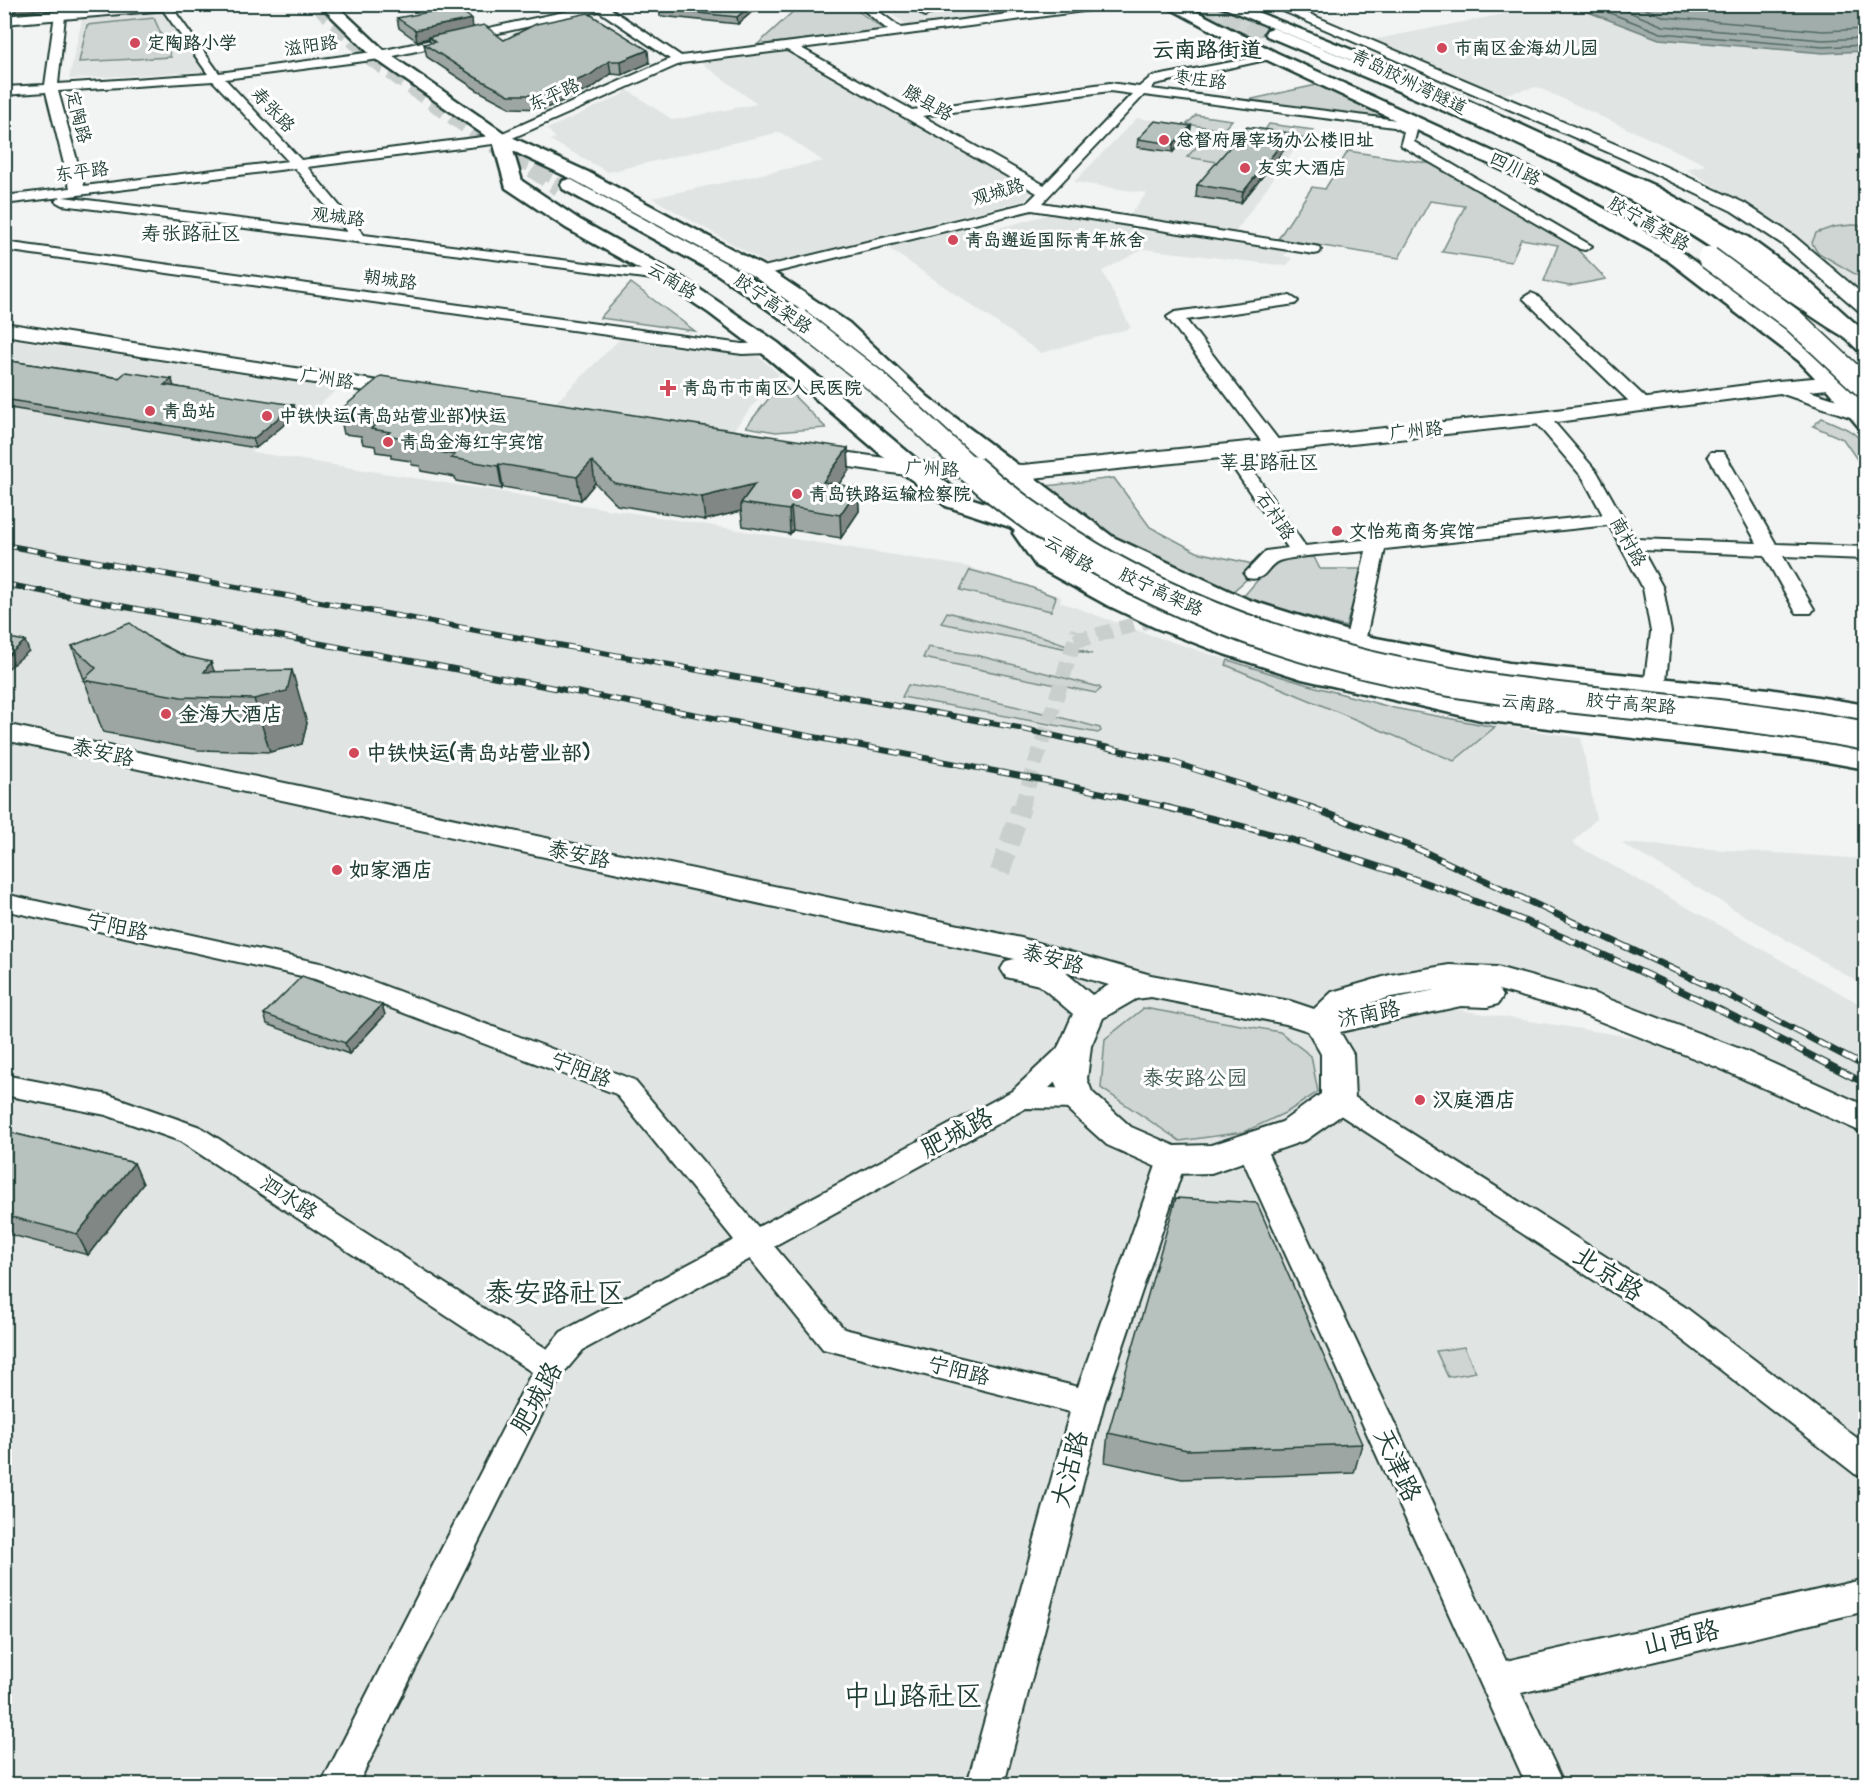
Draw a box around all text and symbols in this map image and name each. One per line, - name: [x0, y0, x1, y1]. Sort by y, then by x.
- street label: 滋阳路: [283, 30, 339, 62]
- place label: 定陶路小学: [147, 31, 237, 56]
- district label: 云南路街道: [1152, 35, 1262, 66]
- marker: 定陶路小学: [128, 36, 142, 50]
- place label: 市南区金海幼儿园: [1454, 36, 1598, 61]
- marker: 市南区金海幼儿园: [1435, 41, 1449, 55]
- street label: 青岛胶州湾隧道: [1347, 43, 1471, 121]
- street label: 枣庄路: [1172, 64, 1228, 96]
- street label: 东平路: [524, 73, 584, 117]
- street label: 滕县路: [898, 79, 958, 127]
- street label: 寿张路: [245, 82, 301, 138]
- street label: 定陶路: [59, 88, 97, 146]
- place label: 总督府屠宰场办公楼旧址: [1176, 128, 1374, 153]
- marker: 总督府屠宰场办公楼旧址: [1157, 133, 1171, 147]
- street label: 四川路: [1485, 146, 1545, 192]
- street label: 东平路: [54, 156, 110, 188]
- place label: 友实大酒店: [1257, 156, 1347, 181]
- marker: 友实大酒店: [1238, 161, 1252, 175]
- street label: 观城路: [969, 172, 1027, 212]
- street label: 胶宁高架路: [1604, 191, 1694, 257]
- street label: 观城路: [310, 201, 366, 233]
- district label: 寿张路社区: [141, 220, 241, 248]
- place label: 青岛邂逅国际青年旅舍: [965, 228, 1145, 253]
- marker: 青岛邂逅国际青年旅舍: [946, 233, 960, 247]
- street label: 云南路: [642, 256, 702, 306]
- street label: 朝城路: [362, 264, 418, 296]
- street label: 胶宁高架路: [729, 268, 817, 340]
- street label: 广州路: [298, 362, 356, 396]
- place label: 青岛市市南区人民医院: [682, 376, 862, 401]
- marker: 青岛市市南区人民医院: [659, 379, 677, 397]
- place label: 青岛站: [162, 399, 216, 424]
- marker: 青岛站: [143, 404, 157, 418]
- place label: 中铁快运(青岛站营业部)快运: [279, 404, 507, 429]
- marker: 中铁快运(青岛站营业部)快运: [260, 409, 274, 423]
- street label: 广州路: [1388, 416, 1444, 446]
- place label: 青岛金海红宇宾馆: [400, 430, 544, 455]
- marker: 青岛金海红宇宾馆: [381, 435, 395, 449]
- district label: 莘县路社区: [1219, 449, 1319, 477]
- street label: 广州路: [904, 455, 960, 483]
- place label: 青岛铁路运输检察院: [809, 482, 971, 507]
- marker: 青岛铁路运输检察院: [790, 487, 804, 501]
- street label: 石村路: [1250, 487, 1300, 545]
- street label: 南村路: [1604, 512, 1652, 572]
- place label: 文怡苑商务宾馆: [1349, 519, 1475, 544]
- marker: 文怡苑商务宾馆: [1330, 524, 1344, 538]
- street label: 云南路: [1039, 529, 1099, 579]
- street label: 胶宁高架路: [1115, 562, 1207, 622]
- street label: 云南路: [1500, 688, 1556, 720]
- street label: 胶宁高架路: [1585, 688, 1677, 720]
- place label: 金海大酒店: [178, 700, 283, 729]
- marker: 金海大酒店: [159, 707, 173, 721]
- street label: 泰安路: [69, 732, 137, 774]
- place label: 中铁快运(青岛站营业部): [366, 739, 590, 768]
- marker: 中铁快运(青岛站营业部): [347, 746, 361, 760]
- street label: 泰安路: [545, 834, 613, 876]
- place label: 如家酒店: [349, 856, 433, 885]
- marker: 如家酒店: [330, 863, 344, 877]
- street label: 宁阳路: [83, 906, 151, 948]
- street label: 泰安路: [1019, 937, 1087, 981]
- street label: 济南路: [1335, 994, 1403, 1034]
- street label: 宁阳路: [546, 1045, 616, 1095]
- park label: 泰安路公园: [1143, 1064, 1248, 1093]
- place label: 汉庭酒店: [1432, 1086, 1516, 1115]
- marker: 汉庭酒店: [1413, 1093, 1427, 1107]
- street label: 肥城路: [914, 1099, 1000, 1167]
- street label: 泗水路: [255, 1169, 323, 1227]
- street label: 北京路: [1565, 1238, 1651, 1310]
- district label: 泰安路社区: [485, 1274, 625, 1313]
- street label: 宁阳路: [925, 1349, 993, 1393]
- street label: 肥城路: [502, 1355, 572, 1441]
- street label: 天津路: [1364, 1422, 1430, 1508]
- street label: 大沽路: [1043, 1427, 1097, 1511]
- street label: 山西路: [1639, 1612, 1723, 1664]
- district label: 中山路社区: [843, 1677, 983, 1716]

